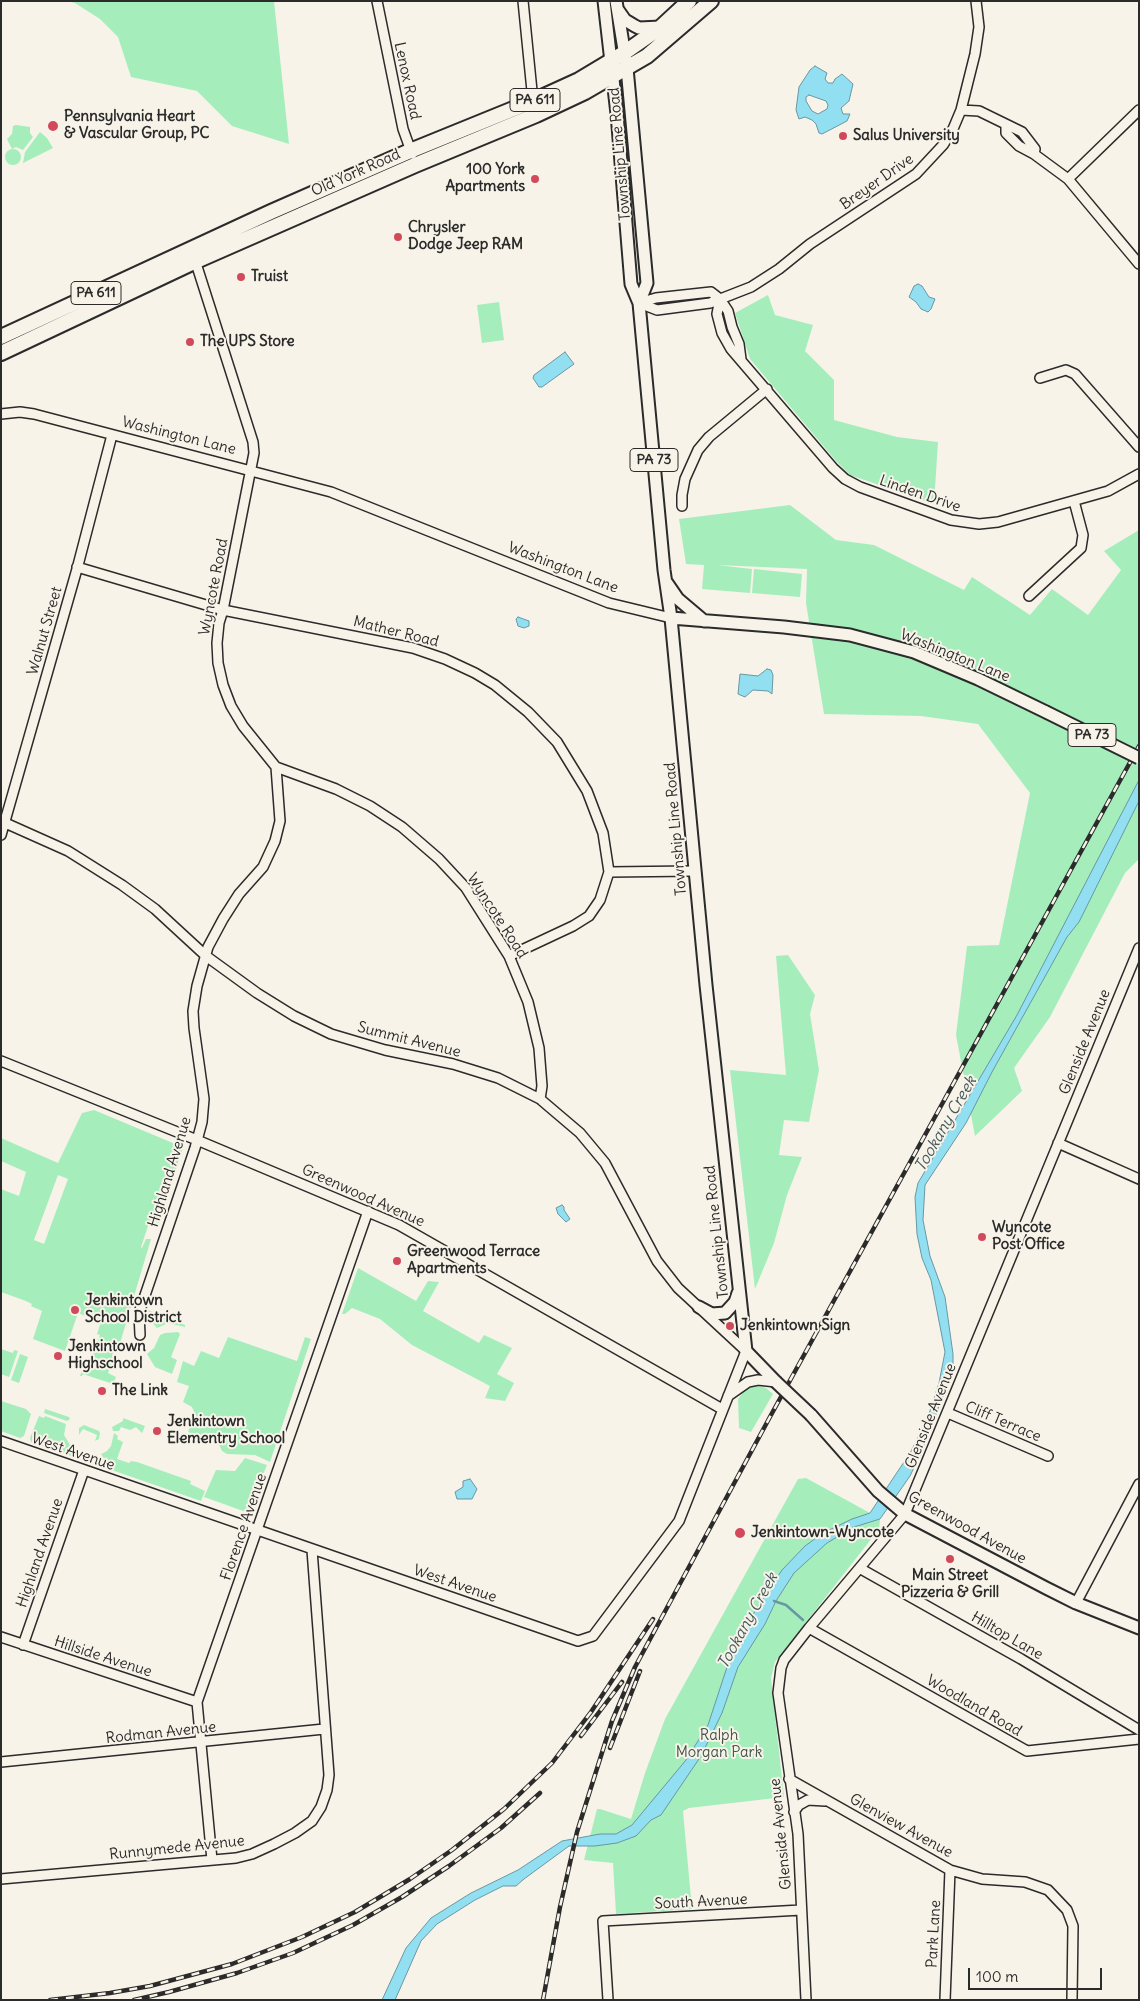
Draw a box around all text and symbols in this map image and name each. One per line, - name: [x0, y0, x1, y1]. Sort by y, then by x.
- street label: Lenox Road: [390, 41, 424, 121]
- street label: Township Line Road: [605, 87, 635, 221]
- road number: PA 611: [510, 88, 560, 112]
- place label: Pennsylvania Heart & Vascular Group, PC: [64, 108, 209, 143]
- marker: Pennsylvania Heart & Vascular Group, PC: [46, 119, 60, 133]
- place label: Salus University: [853, 127, 960, 145]
- marker: Salus University: [837, 130, 849, 142]
- street label: Old York Road: [309, 145, 403, 201]
- street label: Breyer Drive: [837, 150, 917, 214]
- place label: 100 York Apartments: [445, 161, 525, 196]
- marker: 100 York Apartments: [529, 173, 541, 185]
- place label: Chrysler Dodge Jeep RAM: [408, 219, 523, 254]
- marker: Chrysler Dodge Jeep RAM: [392, 231, 404, 243]
- place label: Truist: [251, 268, 288, 286]
- marker: Truist: [235, 271, 247, 283]
- road number: PA 611: [71, 282, 121, 304]
- place label: The UPS Store: [200, 333, 295, 351]
- marker: The UPS Store: [184, 336, 196, 348]
- street label: Washington Lane: [120, 413, 238, 459]
- road number: PA 73: [630, 448, 678, 472]
- street label: Linden Drive: [877, 472, 963, 516]
- street label: Wyncote Road: [196, 537, 232, 637]
- street label: Washington Lane: [505, 539, 621, 597]
- street label: Walnut Street: [24, 585, 66, 677]
- street label: Mather Road: [351, 613, 441, 651]
- street label: Washington Lane: [898, 626, 1012, 686]
- road number: PA 73: [1068, 724, 1116, 746]
- street label: Township Line Road: [661, 762, 691, 896]
- street label: Wyncote Road: [463, 870, 531, 962]
- street label: Glenside Avenue: [1056, 987, 1114, 1097]
- street label: Summit Avenue: [356, 1018, 462, 1062]
- water label: Tookany Creek: [911, 1073, 981, 1175]
- street label: Highland Avenue: [145, 1115, 195, 1229]
- street label: Greenwood Avenue: [299, 1161, 427, 1231]
- street label: Township Line Road: [701, 1165, 733, 1299]
- place label: Wyncote Post Office: [992, 1219, 1065, 1254]
- marker: Wyncote Post Office: [976, 1231, 988, 1243]
- place label: Greenwood Terrace Apartments: [407, 1243, 540, 1278]
- marker: Greenwood Terrace Apartments: [391, 1255, 403, 1267]
- place label: Jenkintown School District: [85, 1292, 181, 1327]
- marker: Jenkintown School District: [69, 1304, 81, 1316]
- place label: Jenkintown Sign: [740, 1317, 850, 1335]
- marker: Jenkintown Sign: [724, 1320, 736, 1332]
- place label: Jenkintown Highschool: [68, 1338, 146, 1373]
- marker: Jenkintown Highschool: [52, 1350, 64, 1362]
- street label: Glenside Avenue: [902, 1361, 960, 1471]
- place label: The Link: [112, 1382, 168, 1400]
- marker: The Link: [96, 1385, 108, 1397]
- street label: Cliff Terrace: [962, 1398, 1044, 1446]
- place label: Jenkintown Elementry School: [167, 1413, 285, 1448]
- marker: Jenkintown Elementry School: [151, 1425, 163, 1437]
- street label: West Avenue: [29, 1429, 117, 1475]
- street label: Florence Avenue: [217, 1471, 271, 1583]
- street label: Greenwood Avenue: [905, 1488, 1029, 1568]
- street label: Highland Avenue: [13, 1496, 67, 1610]
- place label: Jenkintown-Wyncote: [751, 1524, 894, 1542]
- marker: Jenkintown-Wyncote: [733, 1526, 747, 1540]
- marker: Main Street Pizzeria & Grill: [944, 1553, 956, 1565]
- street label: West Avenue: [411, 1561, 499, 1607]
- place label: Main Street Pizzeria & Grill: [901, 1567, 999, 1602]
- water label: Tookany Creek: [714, 1570, 782, 1672]
- street label: Hilltop Lane: [968, 1608, 1046, 1664]
- street label: Hillside Avenue: [52, 1633, 154, 1681]
- street label: Woodland Road: [923, 1671, 1025, 1741]
- street label: Rodman Avenue: [105, 1718, 217, 1748]
- park label: Ralph Morgan Park: [676, 1727, 762, 1762]
- street label: Glenside Avenue: [766, 1777, 796, 1891]
- street label: Glenview Avenue: [846, 1790, 956, 1862]
- street label: Runnymede Avenue: [108, 1832, 246, 1864]
- street label: South Avenue: [654, 1891, 748, 1913]
- street label: Park Lane: [923, 1900, 945, 1968]
- scale bar: [970, 1958, 1104, 1990]
- text: 100 m: [976, 1967, 1018, 1986]

